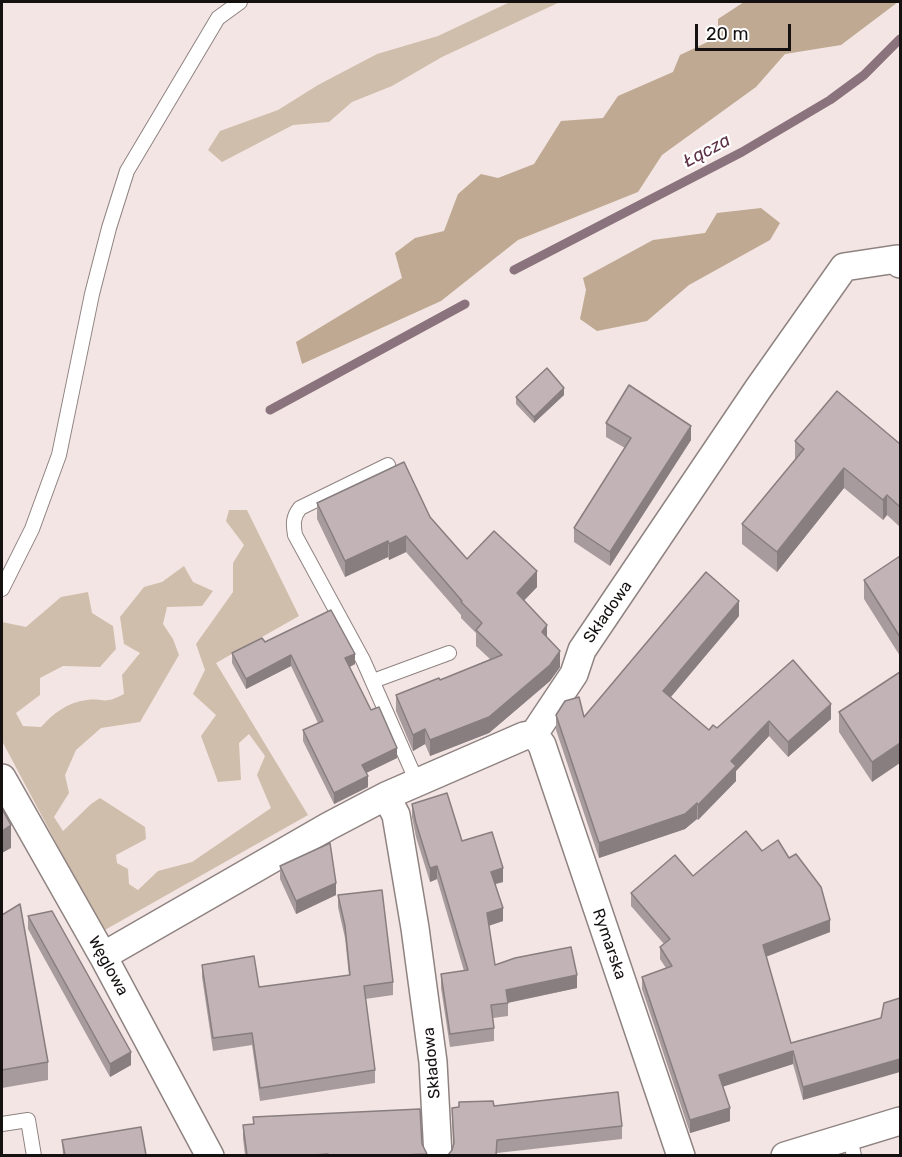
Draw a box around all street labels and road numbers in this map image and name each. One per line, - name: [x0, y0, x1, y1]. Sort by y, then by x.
- street label: Składowa: [580, 577, 636, 647]
- street label: Rymarska: [588, 906, 630, 982]
- street label: Węglowa: [84, 933, 132, 999]
- street label: Składowa: [419, 1027, 445, 1099]

